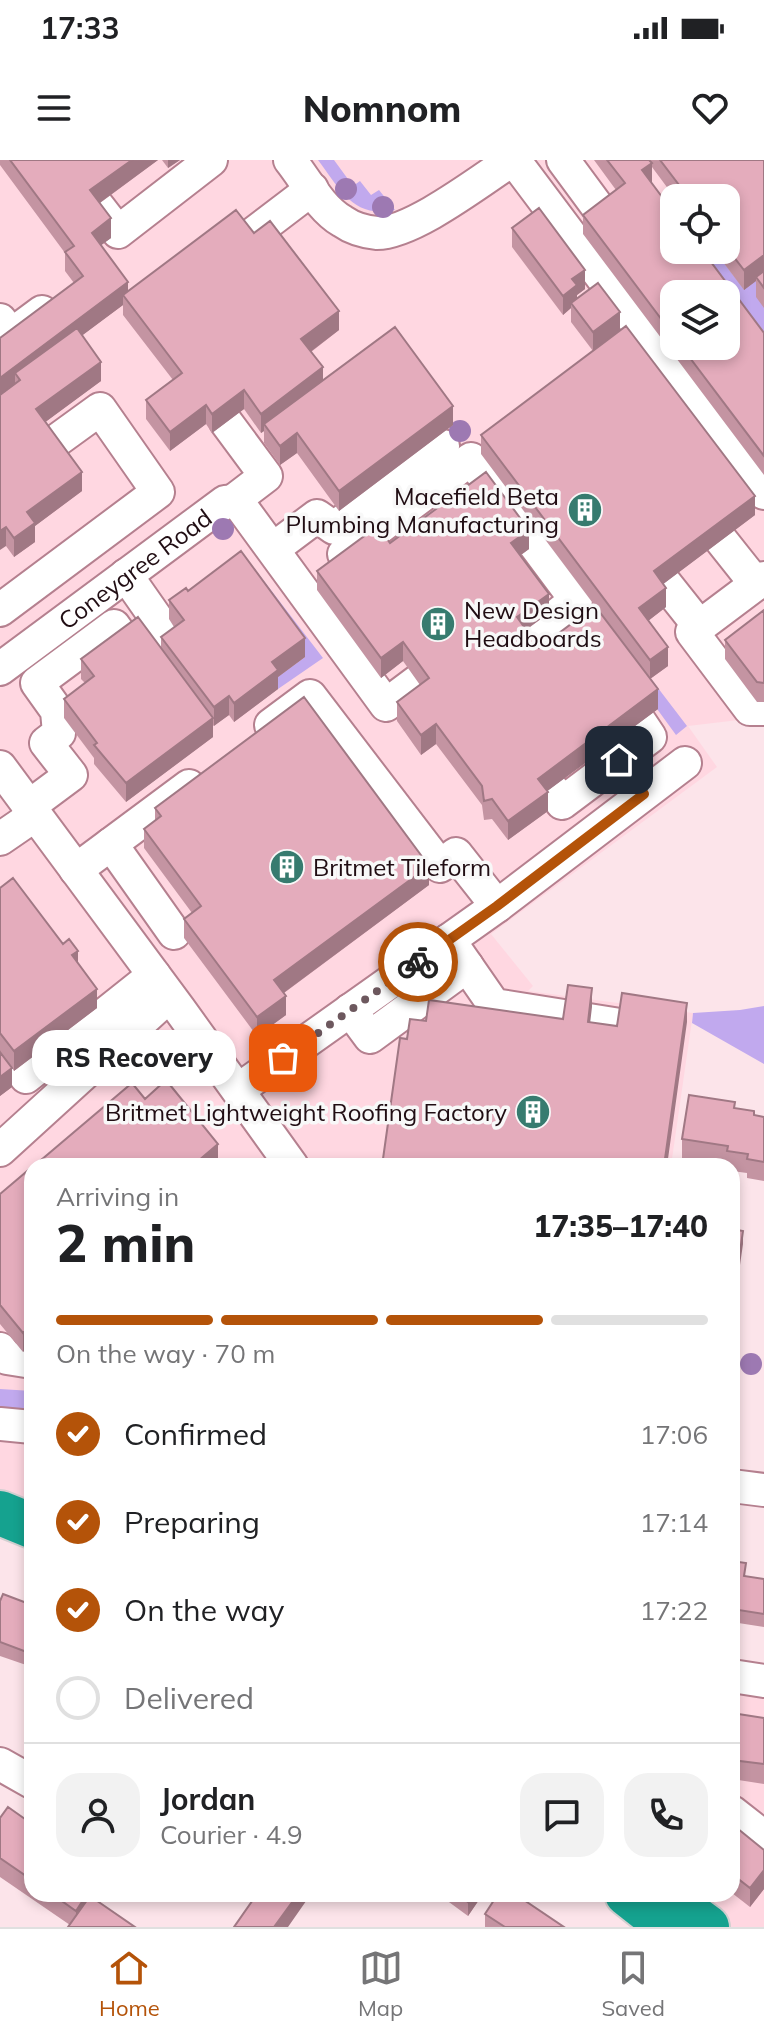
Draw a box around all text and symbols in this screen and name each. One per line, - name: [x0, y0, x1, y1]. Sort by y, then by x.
- text: 17:33: [40, 9, 119, 47]
- icon: menu: [32, 86, 76, 130]
- text: Nomnom: [303, 86, 461, 131]
- icon: heart: [688, 86, 732, 130]
- map controls: [660, 184, 740, 360]
- button: locate: [660, 184, 740, 264]
- button: layers: [660, 280, 740, 360]
- place label: Macefield Beta Plumbing Manufacturing: [285, 481, 559, 539]
- building icon: Macefield Beta Plumbing Manufacturing: [566, 491, 604, 529]
- street label: Coneygree Road: [52, 502, 217, 636]
- place label: New Design Headboards: [464, 595, 602, 653]
- building icon: New Design Headboards: [419, 605, 457, 643]
- pin: [585, 726, 653, 794]
- icon: home: [597, 738, 641, 782]
- building icon: Britmet Tileform: [268, 848, 306, 886]
- place label: Britmet Tileform: [313, 852, 491, 882]
- courier: [378, 922, 458, 1002]
- icon: bike: [396, 940, 440, 984]
- pin: [249, 1024, 317, 1092]
- callout: RS Recovery: [31, 1030, 235, 1086]
- icon: bag: [261, 1036, 305, 1080]
- text: RS Recovery: [55, 1041, 213, 1074]
- building icon: Britmet Lightweight Roofing Factory: [514, 1093, 552, 1131]
- place label: Britmet Lightweight Roofing Factory: [105, 1097, 507, 1127]
- text: Arriving in: [56, 1180, 179, 1213]
- text: 17:35–17:40: [533, 1207, 708, 1245]
- text: 2 min: [56, 1210, 195, 1275]
- text: On the way · 70 m: [56, 1337, 275, 1370]
- icon: check: [56, 1412, 100, 1456]
- text: Confirmed: [124, 1415, 267, 1453]
- text: 17:06: [640, 1418, 708, 1451]
- icon: check: [56, 1500, 100, 1544]
- text: Preparing: [124, 1503, 260, 1541]
- text: 17:14: [640, 1506, 708, 1539]
- icon: check: [56, 1588, 100, 1632]
- text: On the way: [124, 1591, 284, 1629]
- text: 17:22: [640, 1594, 708, 1627]
- text: Delivered: [124, 1679, 254, 1717]
- button: person: [56, 1773, 140, 1857]
- button: chat: [520, 1773, 604, 1857]
- button: phone: [624, 1773, 708, 1857]
- text: Jordan: [160, 1780, 255, 1818]
- text: Courier · 4.9: [160, 1818, 303, 1851]
- tab: Home: [99, 1946, 160, 2022]
- tab: Map: [358, 1946, 403, 2022]
- tab: Saved: [601, 1946, 665, 2022]

